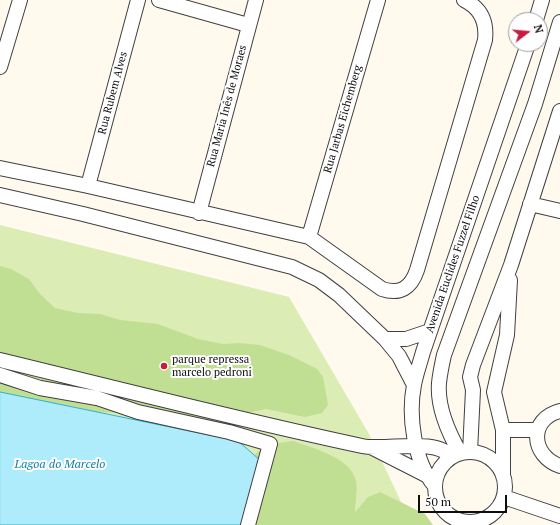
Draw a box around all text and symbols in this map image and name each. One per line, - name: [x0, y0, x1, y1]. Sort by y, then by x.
- north arrow: [508, 12, 548, 52]
- text: N: [531, 23, 546, 35]
- street label: Rua Maria Inês de Moraes: [204, 44, 250, 168]
- street label: Rua Rubem Alves: [96, 50, 130, 136]
- street label: Rua Jarbas Eichemberg: [321, 63, 365, 175]
- street label: Avenida Euclides Fuzzel Filho: [423, 193, 483, 335]
- place label: parque repressa marcelo pedroni: [172, 353, 252, 379]
- marker: parque repressa marcelo pedroni: [159, 361, 169, 371]
- water label: Lagoa do Marcelo: [15, 458, 105, 472]
- scale bar: [420, 487, 509, 513]
- text: 50 m: [425, 494, 451, 509]

